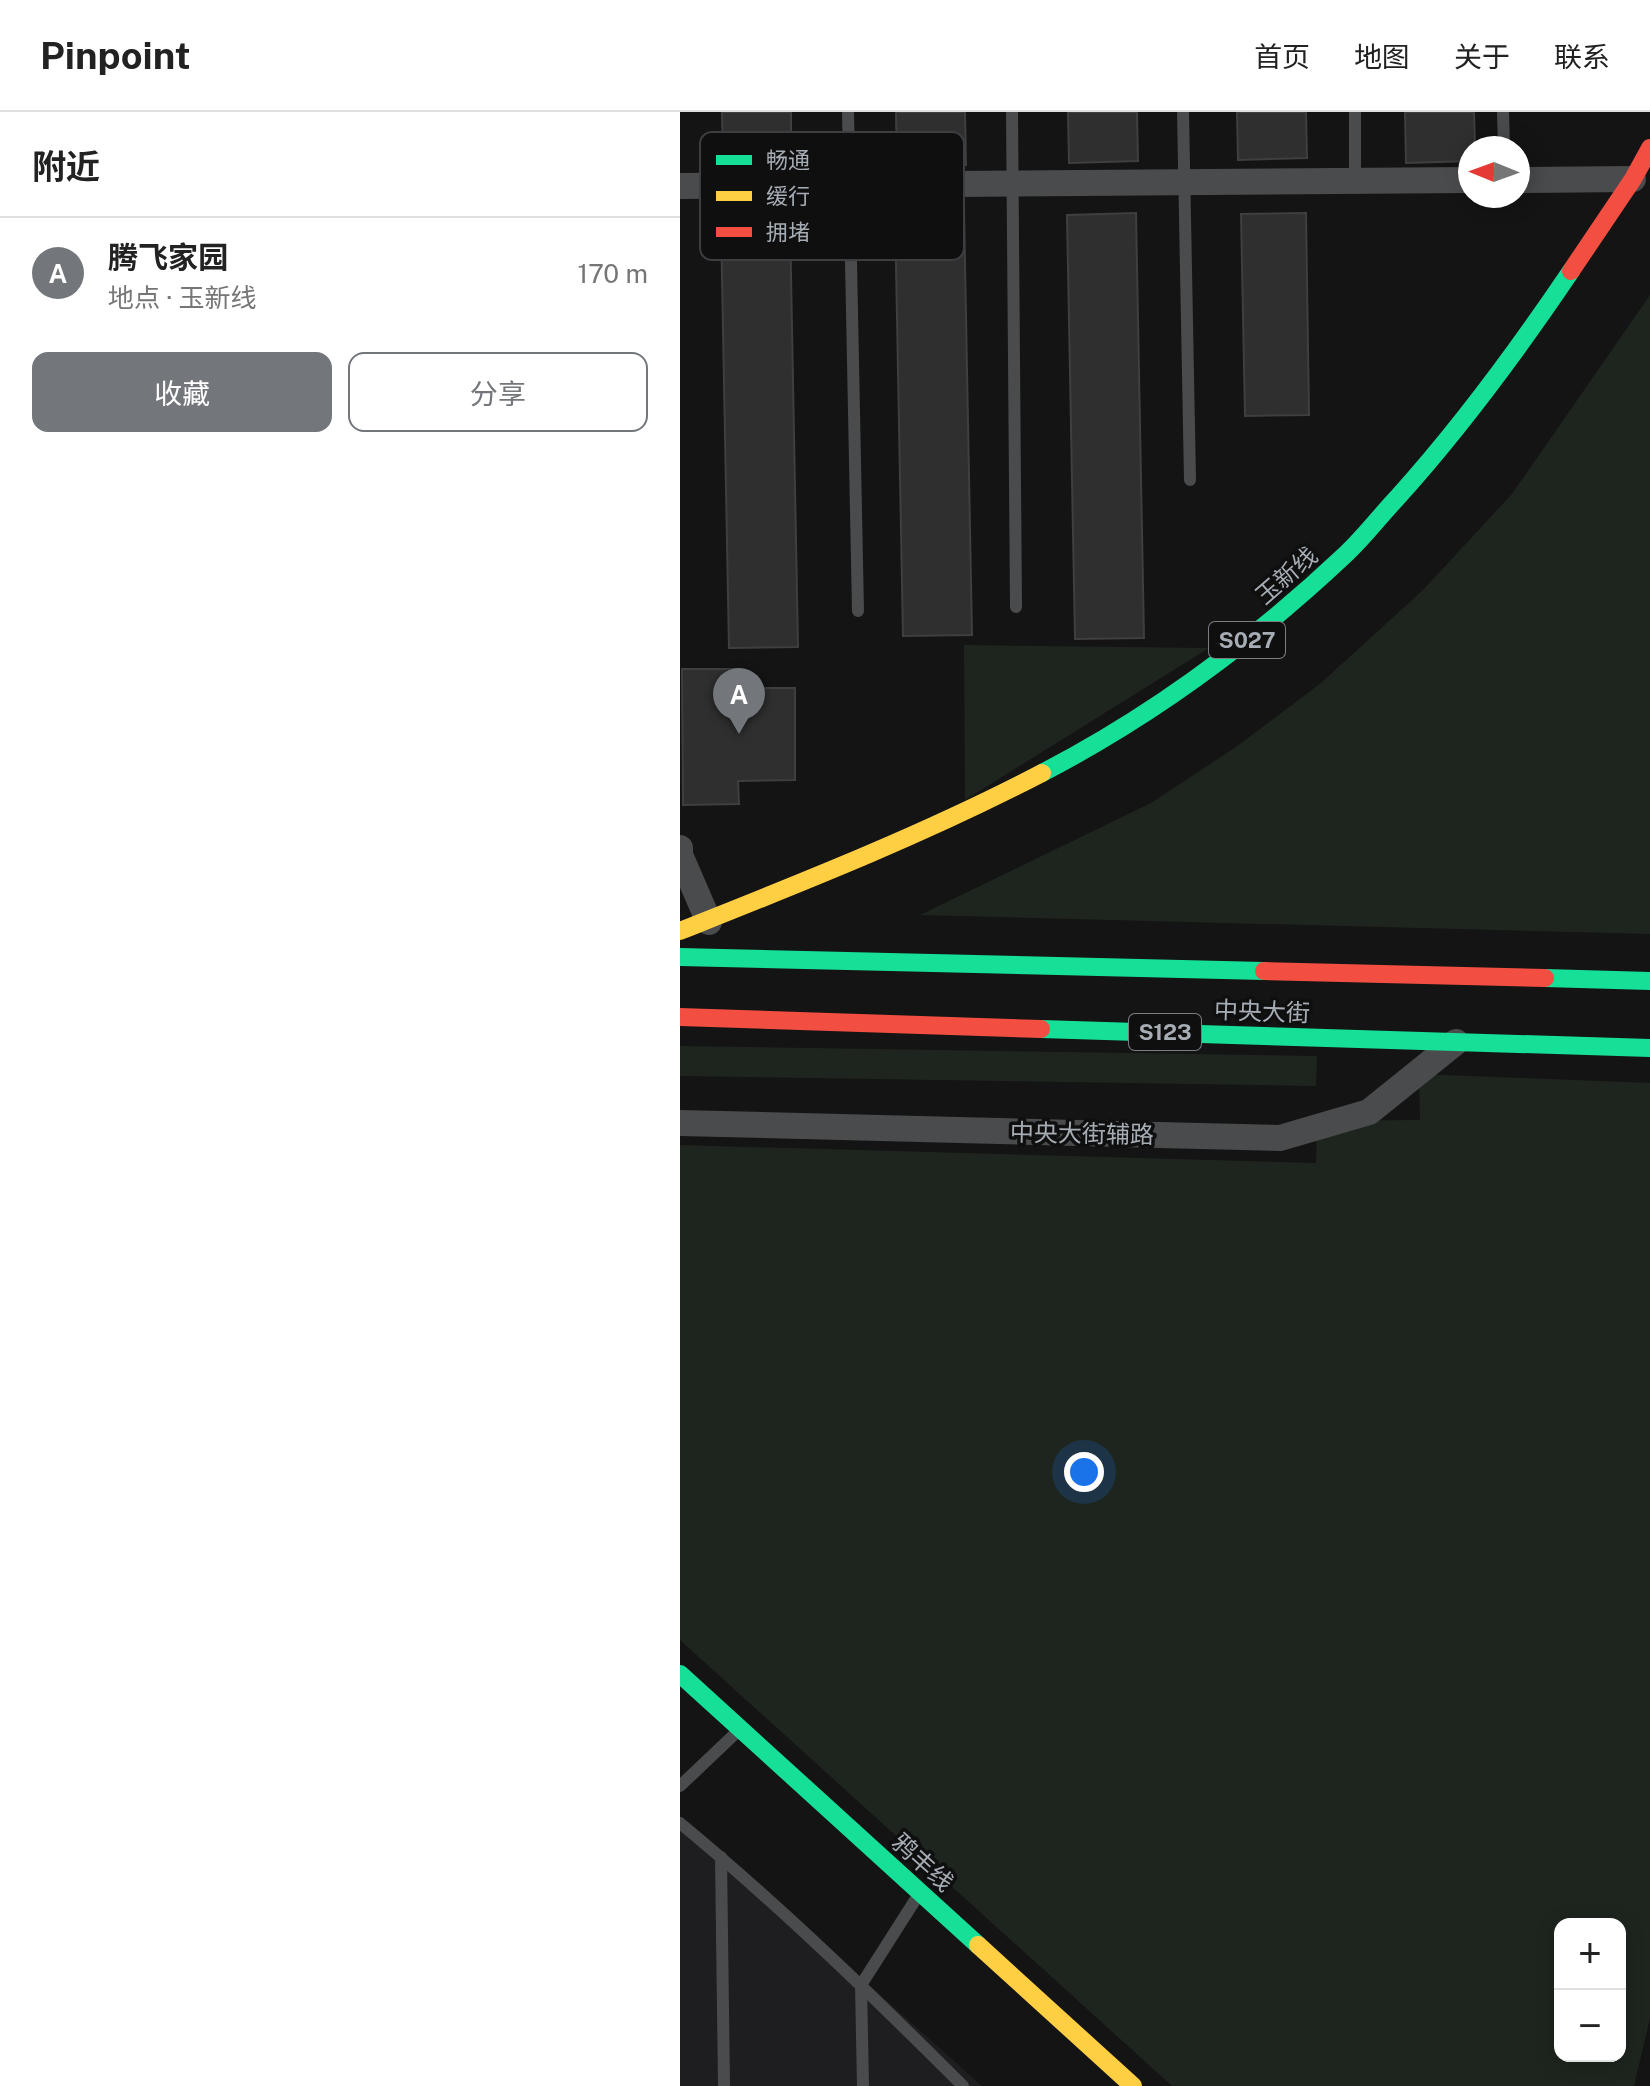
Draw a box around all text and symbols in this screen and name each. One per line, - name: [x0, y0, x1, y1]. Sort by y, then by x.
- text: Pinpoint: [40, 33, 190, 78]
- text: 首页: [1254, 40, 1310, 73]
- text: 地图: [1354, 40, 1410, 73]
- text: 关于: [1454, 40, 1510, 73]
- text: 联系: [1554, 40, 1610, 73]
- legend: [700, 132, 964, 260]
- north arrow: [1458, 136, 1530, 208]
- text: 附近: [32, 147, 100, 187]
- text: 畅通: [766, 147, 810, 173]
- text: 缓行: [766, 183, 810, 209]
- text: 拥堵: [766, 219, 810, 245]
- text: 腾飞家园: [108, 239, 228, 275]
- text: A: [49, 258, 67, 289]
- text: 170 m: [578, 258, 648, 289]
- text: 地点 · 玉新线: [108, 282, 256, 313]
- button: 收藏: [32, 352, 332, 432]
- button: 分享: [348, 352, 648, 432]
- street label: 玉新线: [1250, 541, 1322, 609]
- road number: S027: [1209, 622, 1285, 658]
- pin: A: [713, 668, 765, 734]
- street label: 中央大街: [1214, 995, 1310, 1027]
- road number: S123: [1129, 1014, 1201, 1050]
- street label: 中央大街辅路: [1010, 1118, 1154, 1148]
- your location: [1064, 1452, 1104, 1492]
- street label: 鸦丰线: [887, 1828, 959, 1896]
- map controls: [1554, 1918, 1626, 2062]
- button: +: [1554, 1918, 1626, 1990]
- button: −: [1554, 1990, 1626, 2062]

